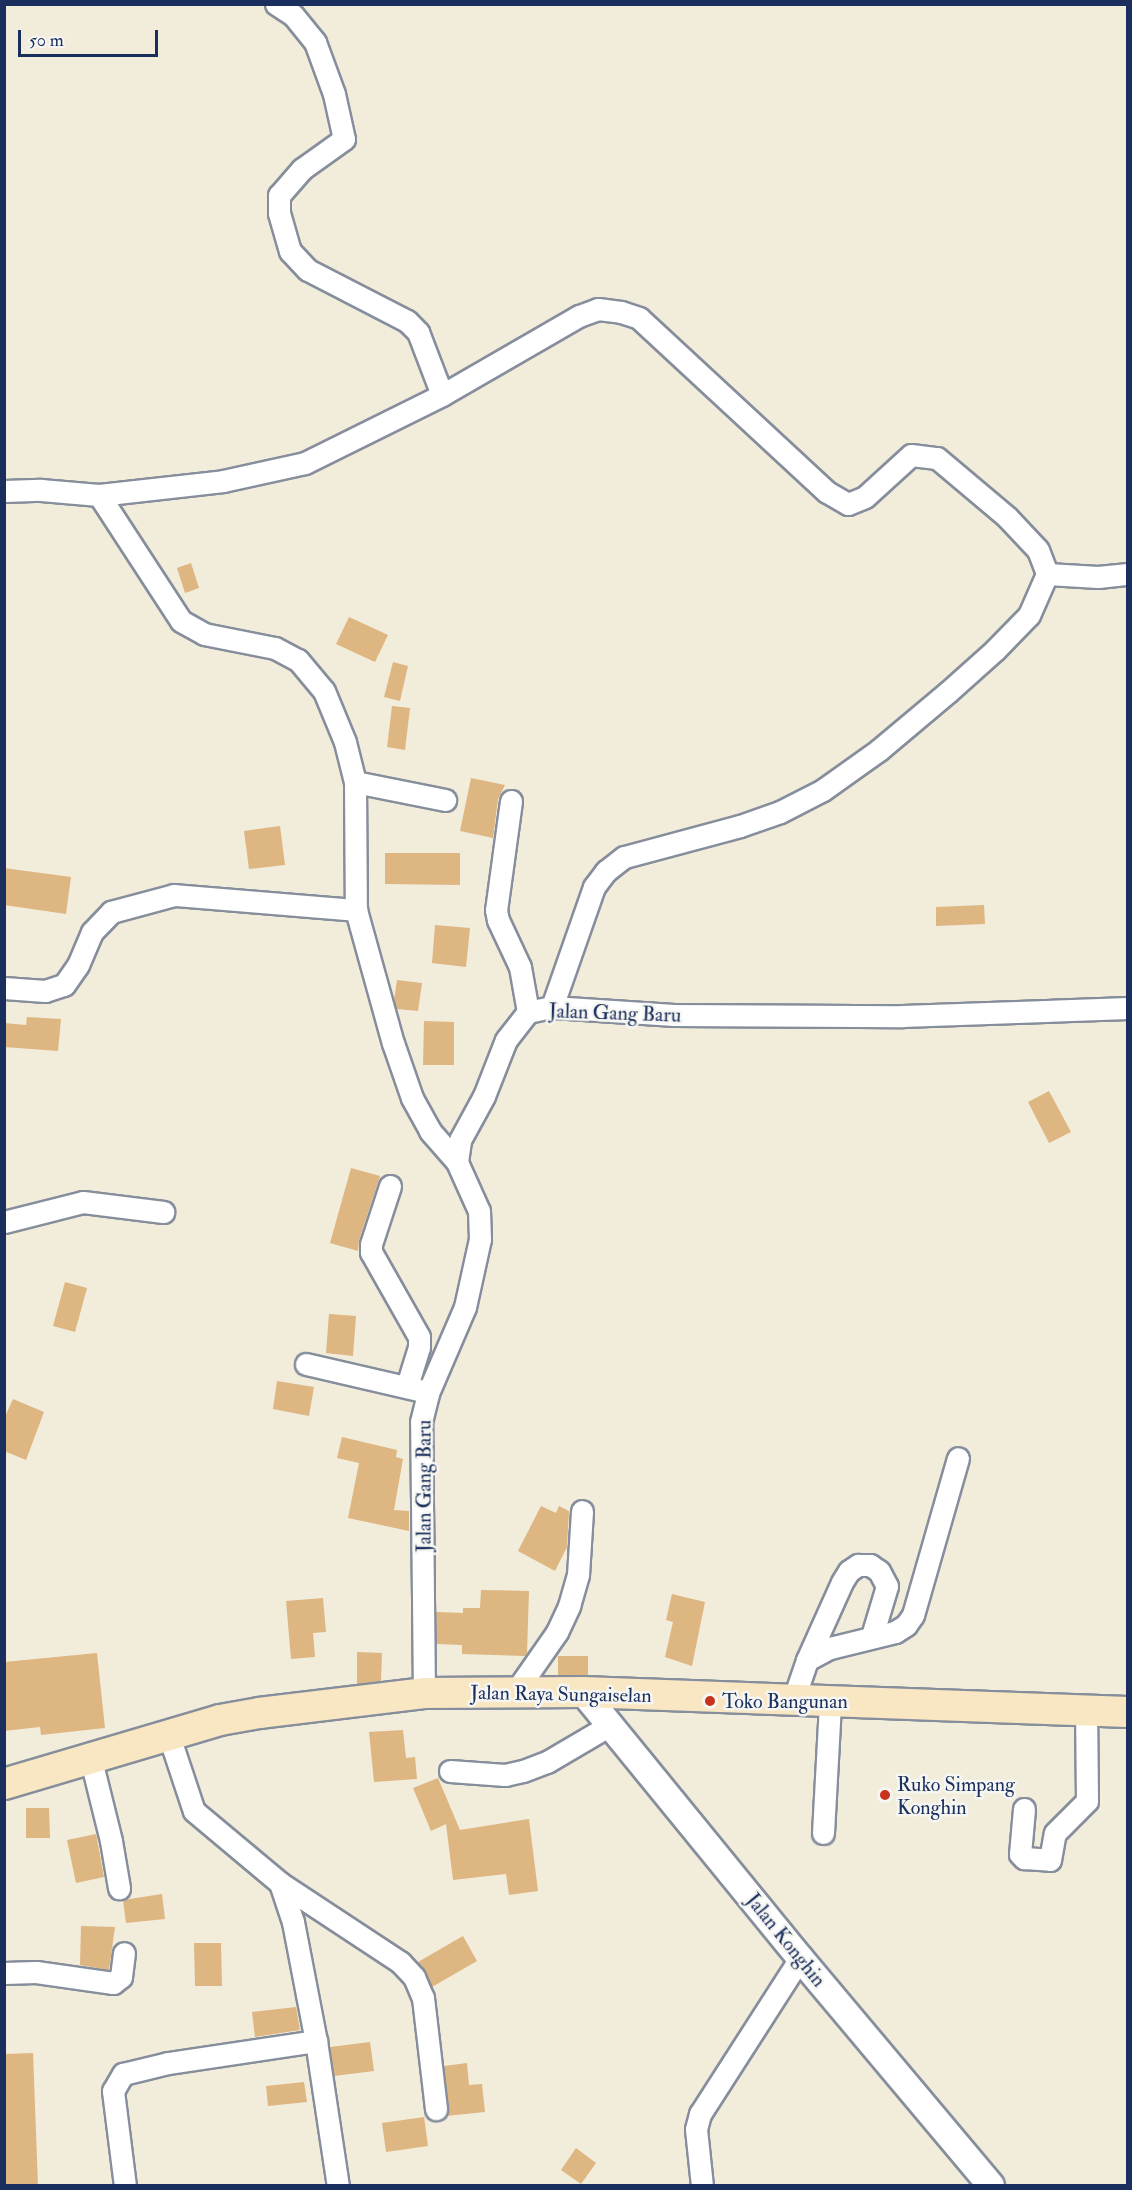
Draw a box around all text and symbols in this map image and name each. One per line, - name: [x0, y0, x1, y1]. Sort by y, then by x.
- scale bar: [21, 18, 160, 56]
- text: 50 m: [29, 29, 64, 52]
- street label: Jalan Gang Baru: [548, 999, 682, 1027]
- street label: Jalan Gang Baru: [412, 1420, 436, 1552]
- street label: Jalan Raya Sungaiselan: [470, 1680, 652, 1708]
- place label: Toko Bangunan: [722, 1689, 848, 1713]
- marker: Toko Bangunan: [703, 1694, 717, 1708]
- place label: Ruko Simpang Konghin: [897, 1772, 1015, 1819]
- marker: Ruko Simpang Konghin: [878, 1788, 892, 1802]
- street label: Jalan Konghin: [741, 1888, 831, 1992]

